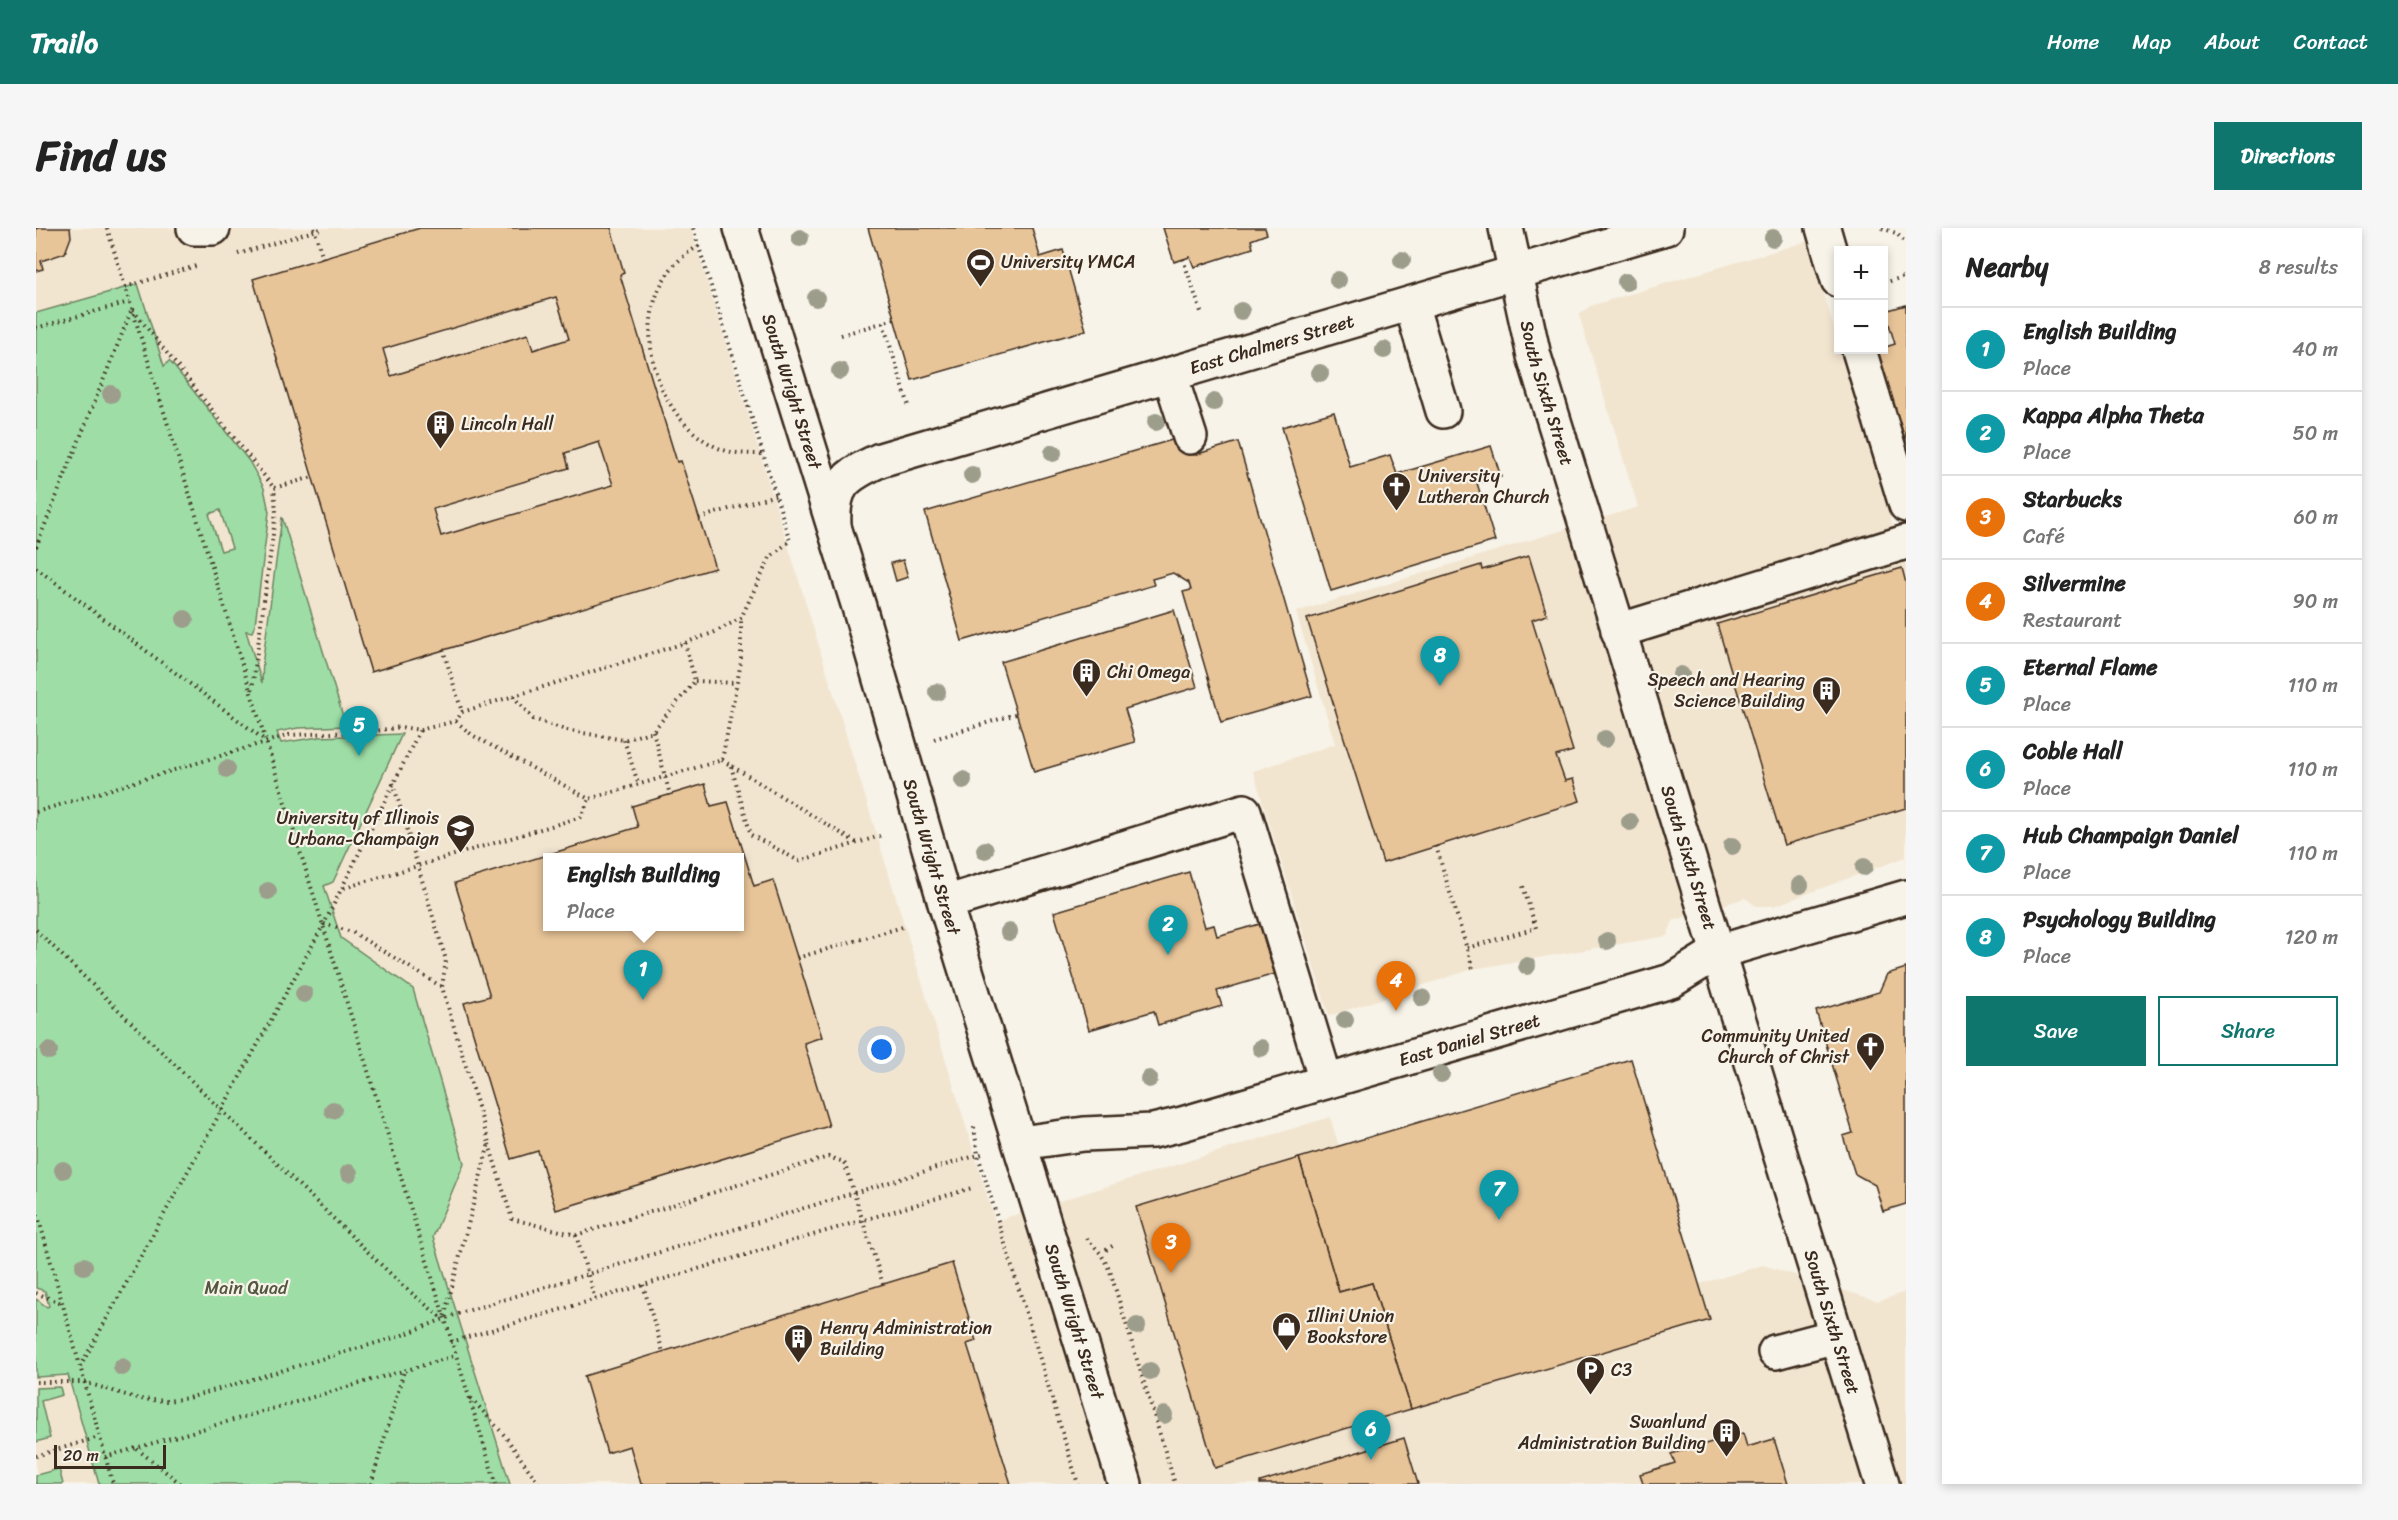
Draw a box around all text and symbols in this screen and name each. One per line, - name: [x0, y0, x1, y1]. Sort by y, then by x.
- text: Trailo: [30, 18, 98, 67]
- text: Home: [2047, 23, 2099, 61]
- text: Map: [2132, 23, 2171, 61]
- text: About: [2204, 23, 2261, 61]
- text: Contact: [2294, 23, 2368, 61]
- text: Find us: [36, 119, 166, 193]
- button: Directions: [2214, 122, 2362, 190]
- text: Nearby: [1966, 244, 2048, 290]
- sports icon: University YMCA: [964, 246, 996, 288]
- place label: University YMCA: [1001, 246, 1136, 278]
- map controls: [1834, 246, 1888, 354]
- button: +: [1834, 246, 1888, 300]
- text: 8 results: [2259, 250, 2338, 285]
- button: −: [1834, 300, 1888, 354]
- street label: East Chalmers Street: [1185, 305, 1358, 384]
- street label: South Wright Street: [753, 309, 831, 474]
- text: English Building: [2023, 312, 2177, 351]
- street label: South Sixth Street: [1511, 317, 1583, 470]
- text: 1: [1981, 332, 1990, 367]
- text: 40 m: [2292, 332, 2338, 367]
- text: Place: [2023, 351, 2071, 386]
- text: Kappa Alpha Theta: [2023, 396, 2204, 435]
- building icon: Lincoln Hall: [424, 408, 456, 450]
- place label: Lincoln Hall: [461, 408, 555, 440]
- text: 2: [1980, 416, 1991, 451]
- text: 50 m: [2293, 416, 2338, 451]
- text: Place: [2023, 435, 2071, 470]
- place label: University Lutheran Church: [1418, 460, 1549, 513]
- church icon: University Lutheran Church: [1381, 470, 1413, 512]
- text: Starbucks: [2023, 480, 2122, 519]
- text: 3: [1980, 500, 1991, 535]
- text: 60 m: [2293, 500, 2338, 535]
- text: Café: [2023, 519, 2065, 554]
- text: Silvermine: [2023, 564, 2126, 603]
- text: 4: [1979, 584, 1992, 619]
- text: 90 m: [2293, 584, 2338, 619]
- text: Restaurant: [2023, 603, 2122, 638]
- pin: 8: [1420, 636, 1460, 686]
- text: Eternal Flame: [2023, 648, 2158, 687]
- building icon: Chi Omega: [1070, 656, 1102, 698]
- place label: Chi Omega: [1107, 656, 1190, 688]
- place label: Speech and Hearing Science Building: [1648, 664, 1805, 717]
- text: 5: [1979, 668, 1992, 703]
- text: 110 m: [2288, 668, 2338, 703]
- building icon: Speech and Hearing Science Building: [1810, 674, 1842, 716]
- text: Place: [2023, 687, 2071, 722]
- pin: 5: [340, 706, 378, 756]
- text: Coble Hall: [2023, 732, 2122, 771]
- text: 6: [1980, 752, 1991, 787]
- text: 110 m: [2288, 752, 2338, 787]
- text: Place: [2023, 771, 2071, 806]
- street label: South Wright Street: [894, 775, 970, 940]
- street label: South Sixth Street: [1651, 781, 1726, 934]
- place label: University of Illinois Urbana-Champaign: [276, 802, 440, 855]
- school or university icon: University of Illinois Urbana-Champaign: [444, 812, 476, 854]
- text: Hub Champaign Daniel: [2023, 816, 2239, 855]
- text: 7: [1980, 836, 1991, 871]
- text: 110 m: [2288, 836, 2338, 871]
- popup: [543, 853, 744, 931]
- text: English Building: [567, 855, 720, 894]
- text: Place: [2023, 855, 2071, 890]
- text: Place: [567, 894, 615, 929]
- text: Psychology Building: [2023, 900, 2216, 939]
- pin: 2: [1148, 906, 1188, 955]
- text: 8: [1979, 920, 1992, 955]
- text: 120 m: [2285, 920, 2338, 955]
- text: Place: [2023, 939, 2071, 974]
- pin: 1: [624, 950, 662, 1000]
- pin: 4: [1376, 962, 1416, 1011]
- button: Save: [1966, 996, 2146, 1066]
- button: Share: [2158, 996, 2338, 1066]
- street label: East Daniel Street: [1395, 1004, 1544, 1076]
- place label: Community United Church of Christ: [1701, 1020, 1850, 1073]
- church icon: Community United Church of Christ: [1854, 1030, 1886, 1072]
- your location: [867, 1035, 896, 1064]
- pin: 7: [1480, 1170, 1518, 1220]
- pin: 3: [1152, 1224, 1190, 1273]
- street label: South Wright Street: [1035, 1239, 1114, 1404]
- street label: South Sixth Street: [1795, 1246, 1870, 1399]
- park label: Main Quad: [205, 1272, 289, 1304]
- place label: Illini Union Bookstore: [1306, 1300, 1395, 1353]
- shop icon: Illini Union Bookstore: [1270, 1310, 1302, 1352]
- place label: Henry Administration Building: [820, 1312, 992, 1365]
- building icon: Henry Administration Building: [783, 1322, 815, 1364]
- parking icon: C3: [1574, 1354, 1606, 1396]
- place label: C3: [1611, 1354, 1632, 1386]
- place label: Swanlund Administration Building: [1517, 1406, 1708, 1459]
- pin: 6: [1352, 1410, 1390, 1460]
- building icon: Swanlund Administration Building: [1711, 1416, 1743, 1458]
- text: 20 m: [63, 1441, 99, 1470]
- scale bar: [54, 1442, 166, 1470]

